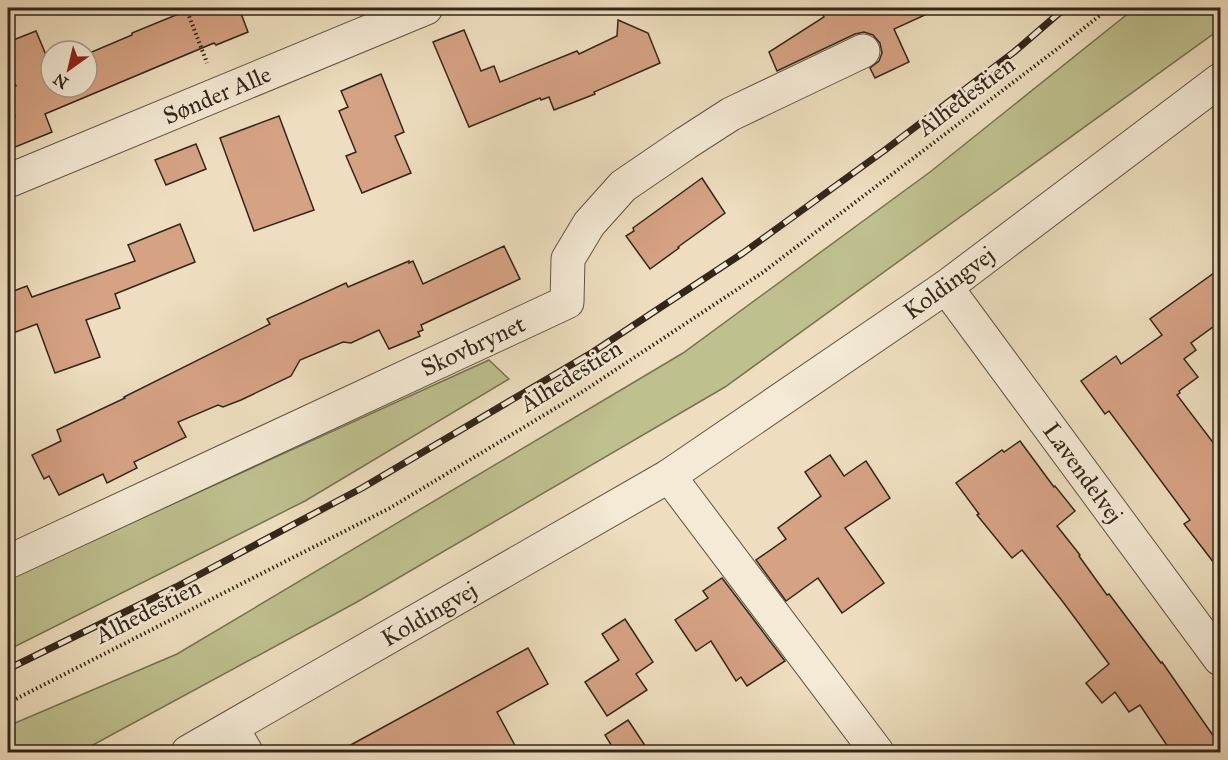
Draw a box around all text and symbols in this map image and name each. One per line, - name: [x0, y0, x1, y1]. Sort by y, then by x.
- north arrow: [39, 39, 99, 99]
- street label: Alhedestien: [910, 50, 1021, 143]
- street label: Sønder Alle: [159, 59, 275, 131]
- text: N: [50, 69, 72, 93]
- street label: Koldingvej: [897, 240, 1001, 326]
- street label: Skovbrynet: [416, 309, 530, 383]
- street label: Alhedestien: [514, 333, 628, 420]
- street label: Lavendelvej: [1036, 417, 1130, 529]
- street label: Alhedestien: [89, 572, 206, 651]
- street label: Koldingvej: [376, 575, 482, 653]

